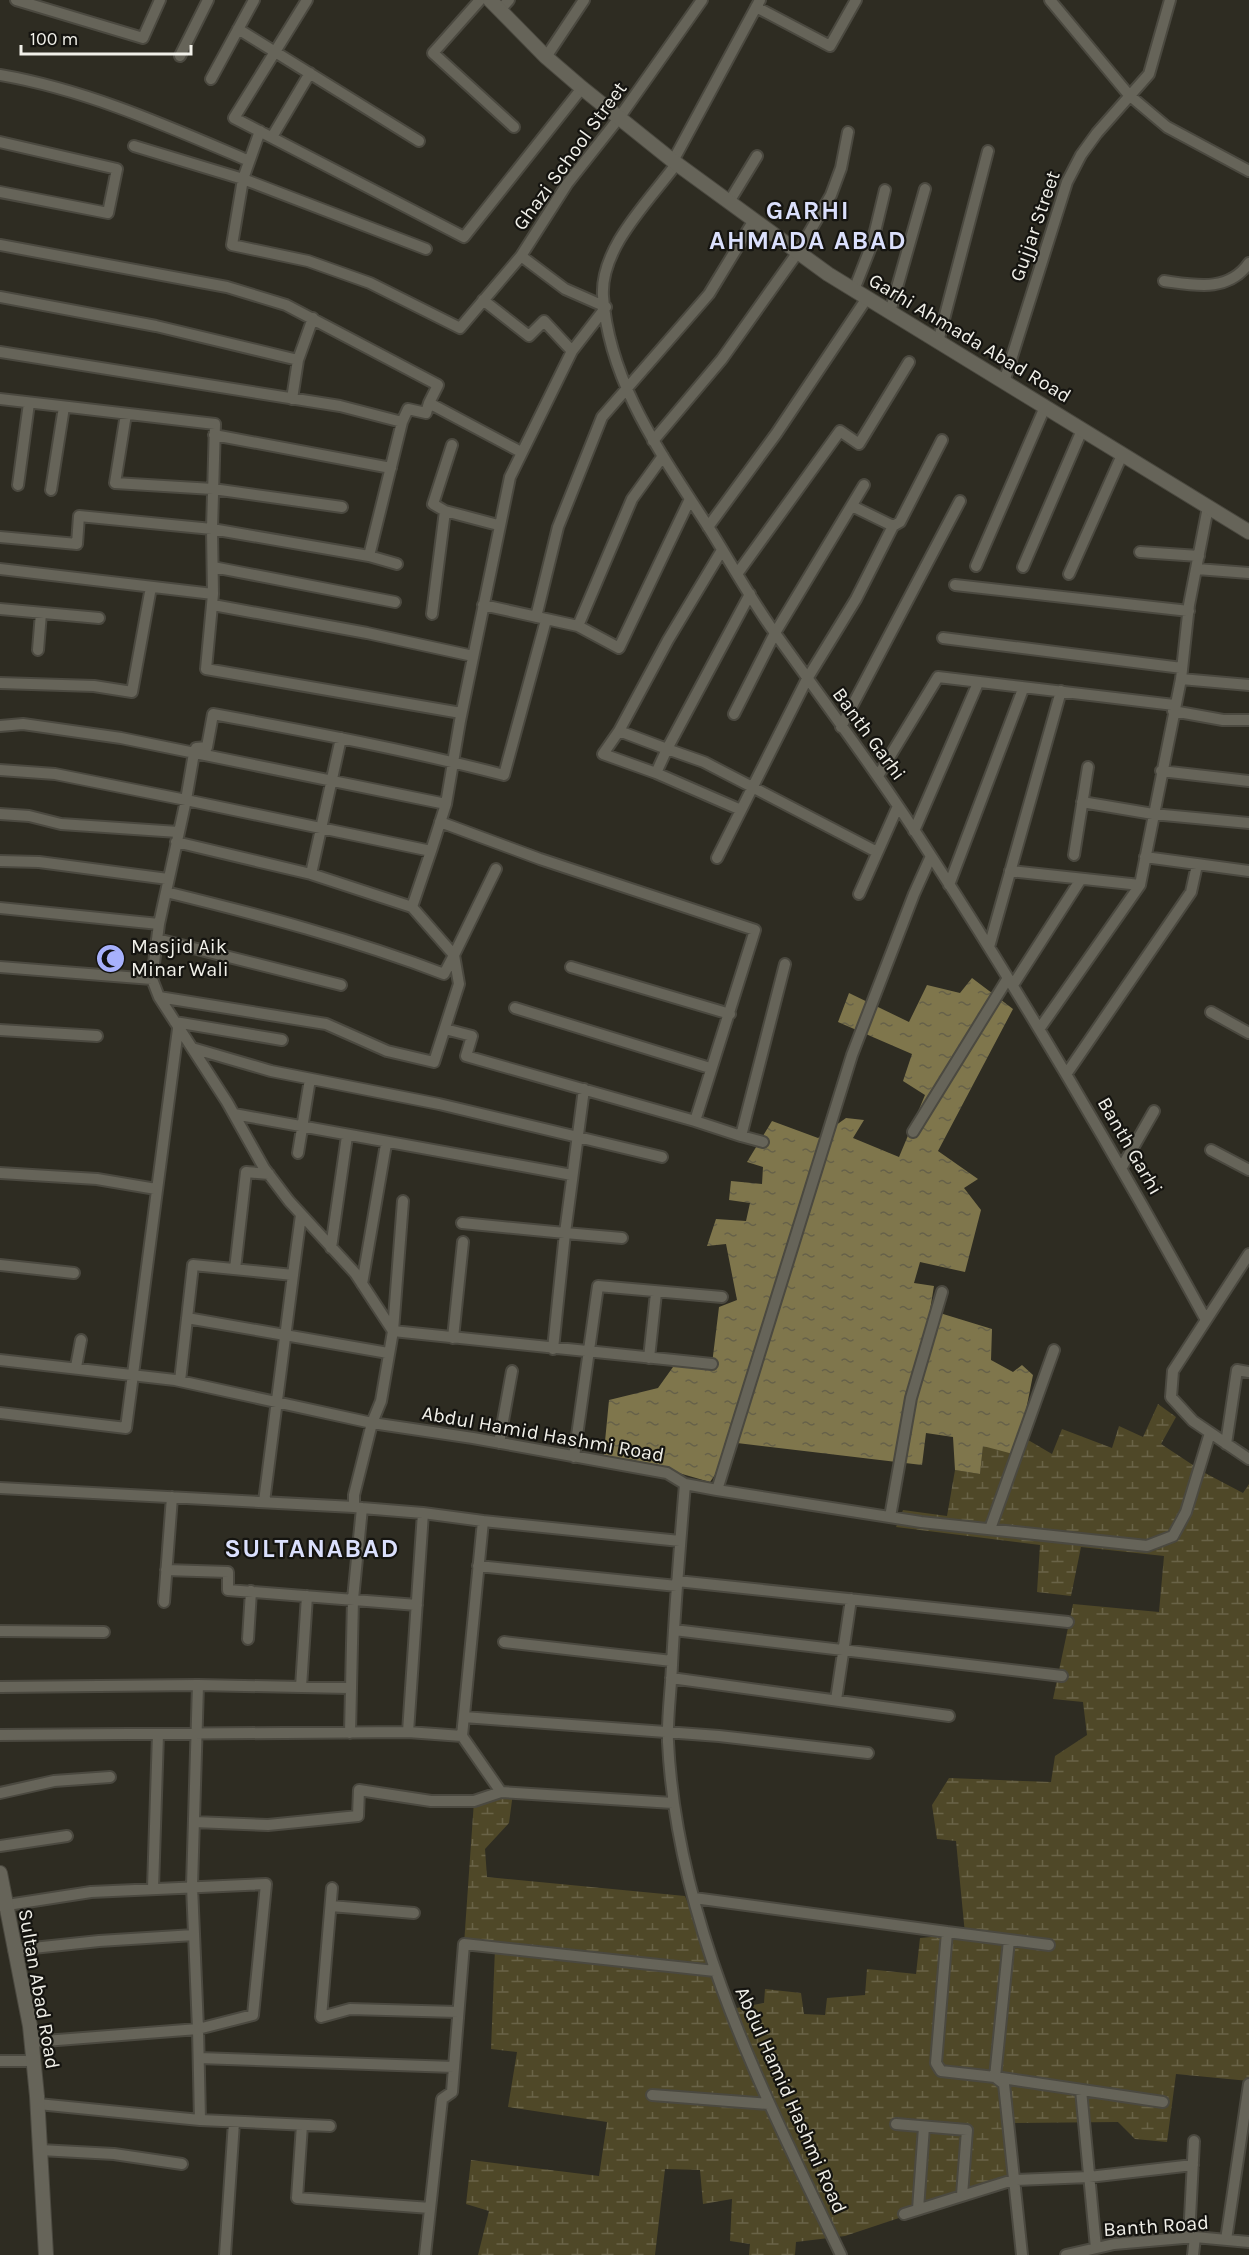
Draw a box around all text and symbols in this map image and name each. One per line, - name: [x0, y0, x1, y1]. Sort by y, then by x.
- scale bar: [21, 18, 190, 56]
- text: 100 m: [30, 28, 78, 50]
- street label: Ghazi School Street: [508, 77, 632, 235]
- street label: Gujjar Street: [1005, 167, 1065, 284]
- district label: GARHI AHMADA ABAD: [709, 195, 907, 256]
- street label: Garhi Ahmada Abad Road: [865, 268, 1075, 408]
- street label: Banth Garhi: [828, 683, 910, 785]
- place label: Masjid Aik Minar Wali: [131, 935, 229, 981]
- mosque icon: Masjid Aik Minar Wali: [94, 942, 126, 974]
- street label: Banth Garhi: [1093, 1093, 1167, 1199]
- street label: Abdul Hamid Hashmi Road: [420, 1401, 666, 1467]
- district label: SULTANABAD: [224, 1533, 400, 1564]
- street label: Sultan Abad Road: [14, 1907, 64, 2071]
- street label: Abdul Hamid Hashmi Road: [731, 1983, 851, 2217]
- street label: Banth Road: [1102, 2211, 1210, 2241]

